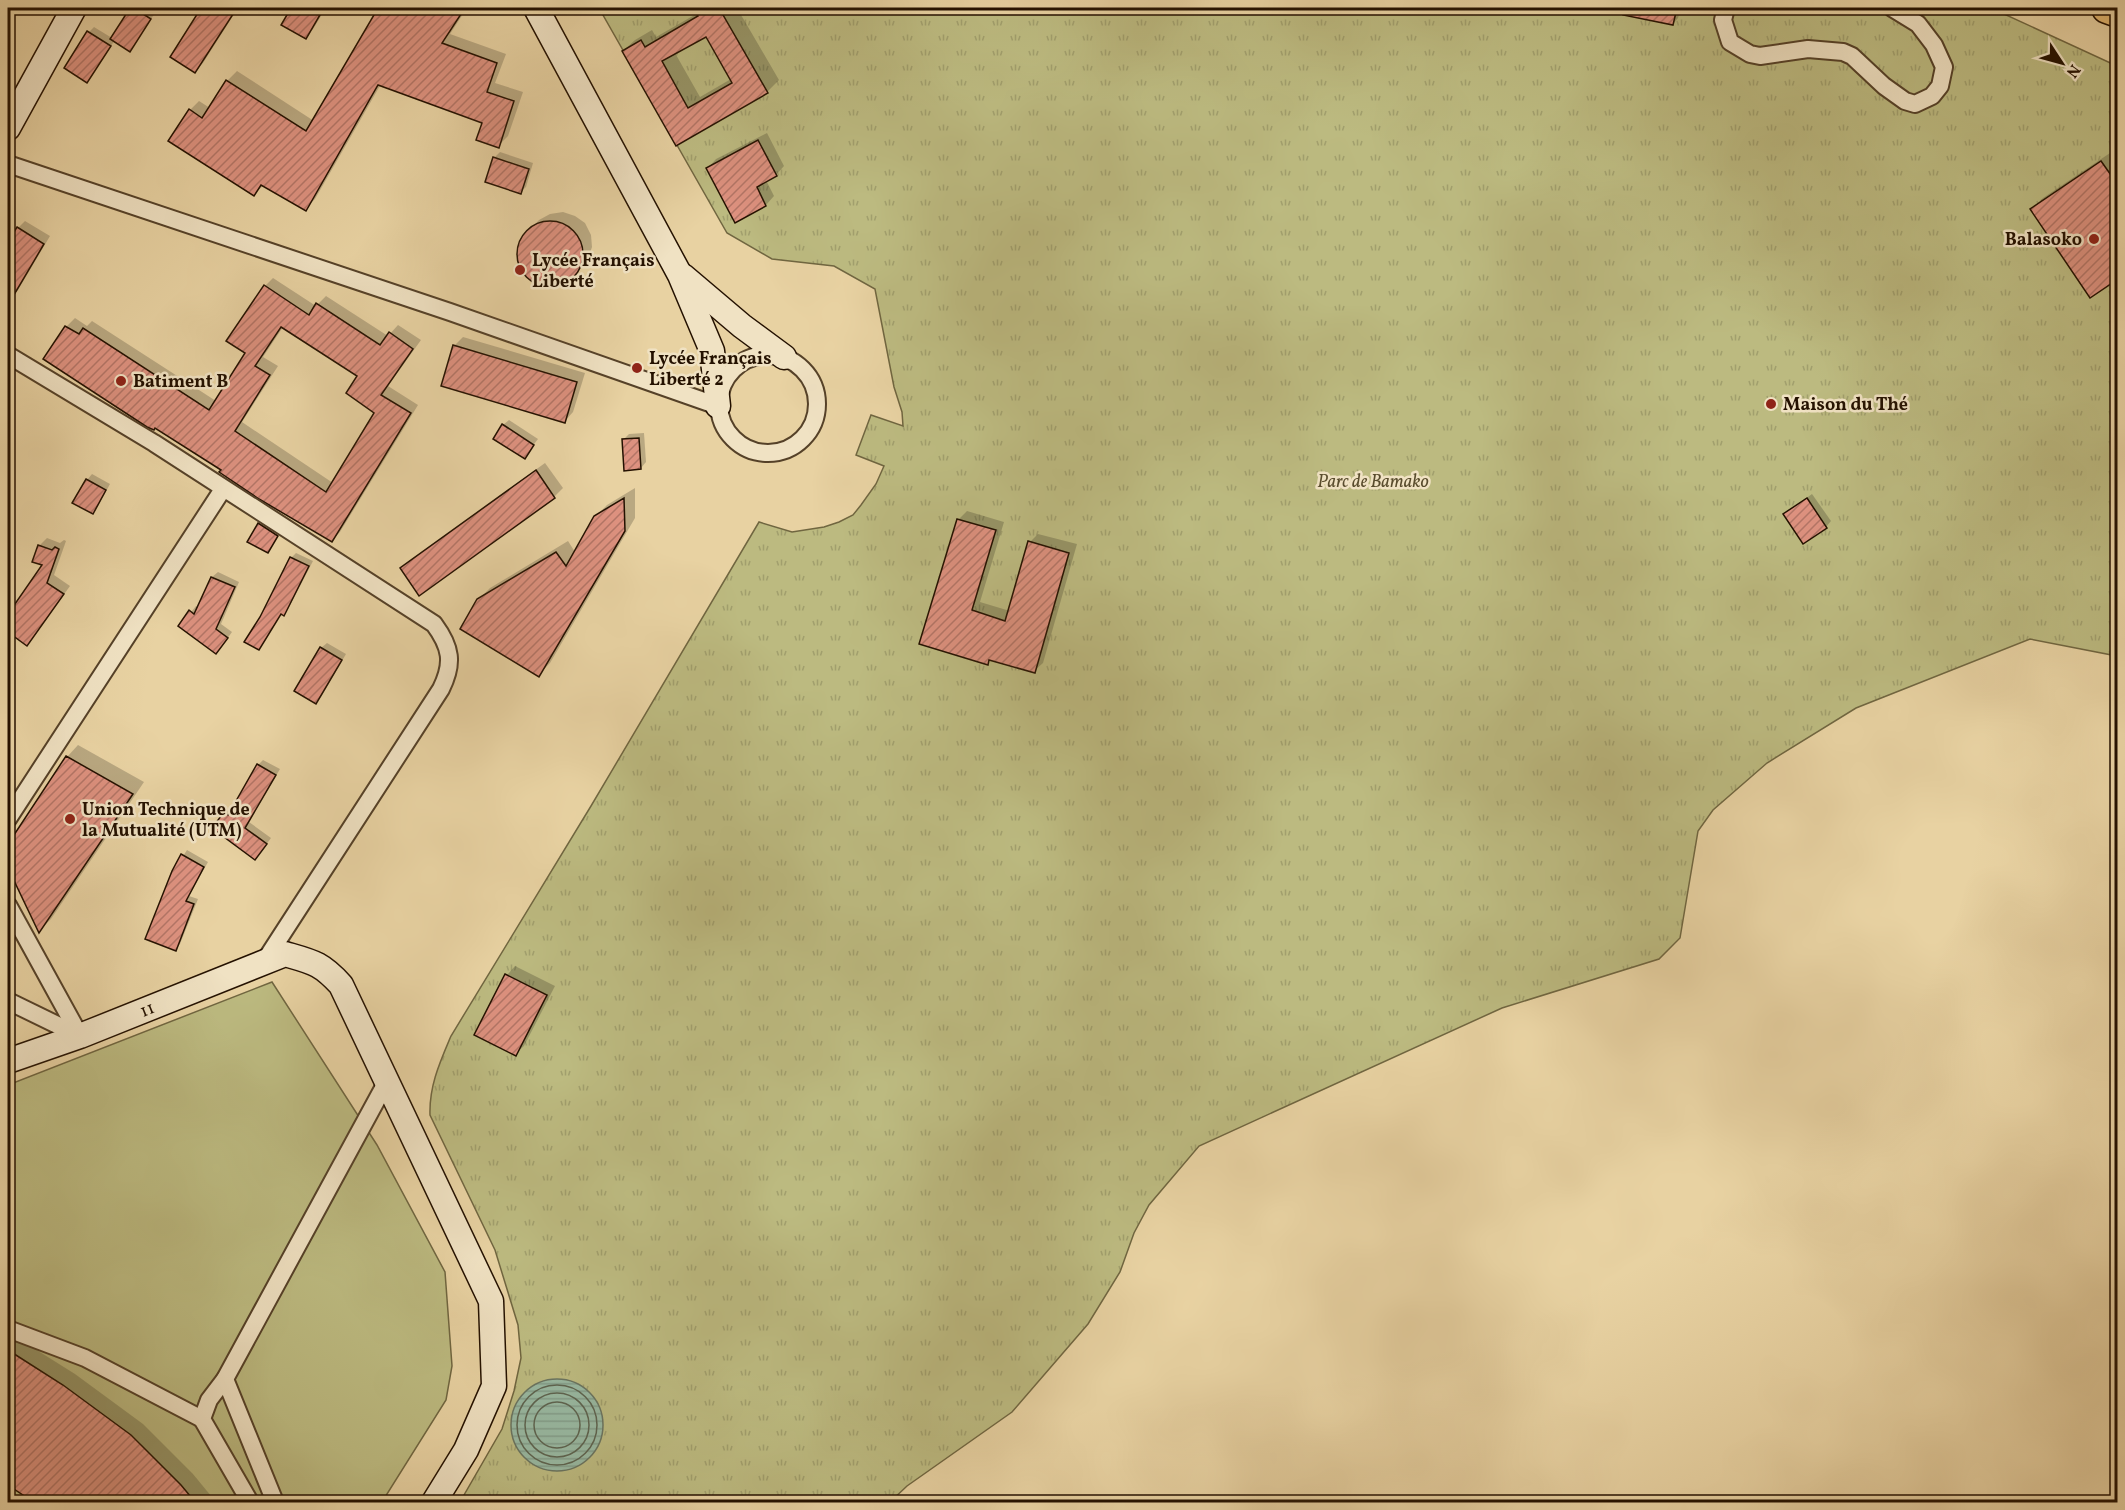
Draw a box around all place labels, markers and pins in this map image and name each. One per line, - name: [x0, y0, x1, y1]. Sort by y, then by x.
- place label: Balasoko: [2005, 228, 2082, 253]
- marker: Balasoko: [2087, 232, 2101, 246]
- place label: Lycée Français Liberté: [532, 249, 655, 295]
- marker: Lycée Français Liberté: [513, 263, 527, 277]
- place label: Lycée Français Liberté 2: [649, 347, 772, 393]
- marker: Lycée Français Liberté 2: [630, 361, 644, 375]
- place label: Batiment B: [133, 370, 228, 395]
- marker: Batiment B: [114, 374, 128, 388]
- place label: Maison du Thé: [1783, 393, 1908, 418]
- marker: Maison du Thé: [1764, 397, 1778, 411]
- place label: Union Technique de la Mutualité (UTM): [82, 798, 250, 844]
- marker: Union Technique de la Mutualité (UTM): [63, 812, 77, 826]

